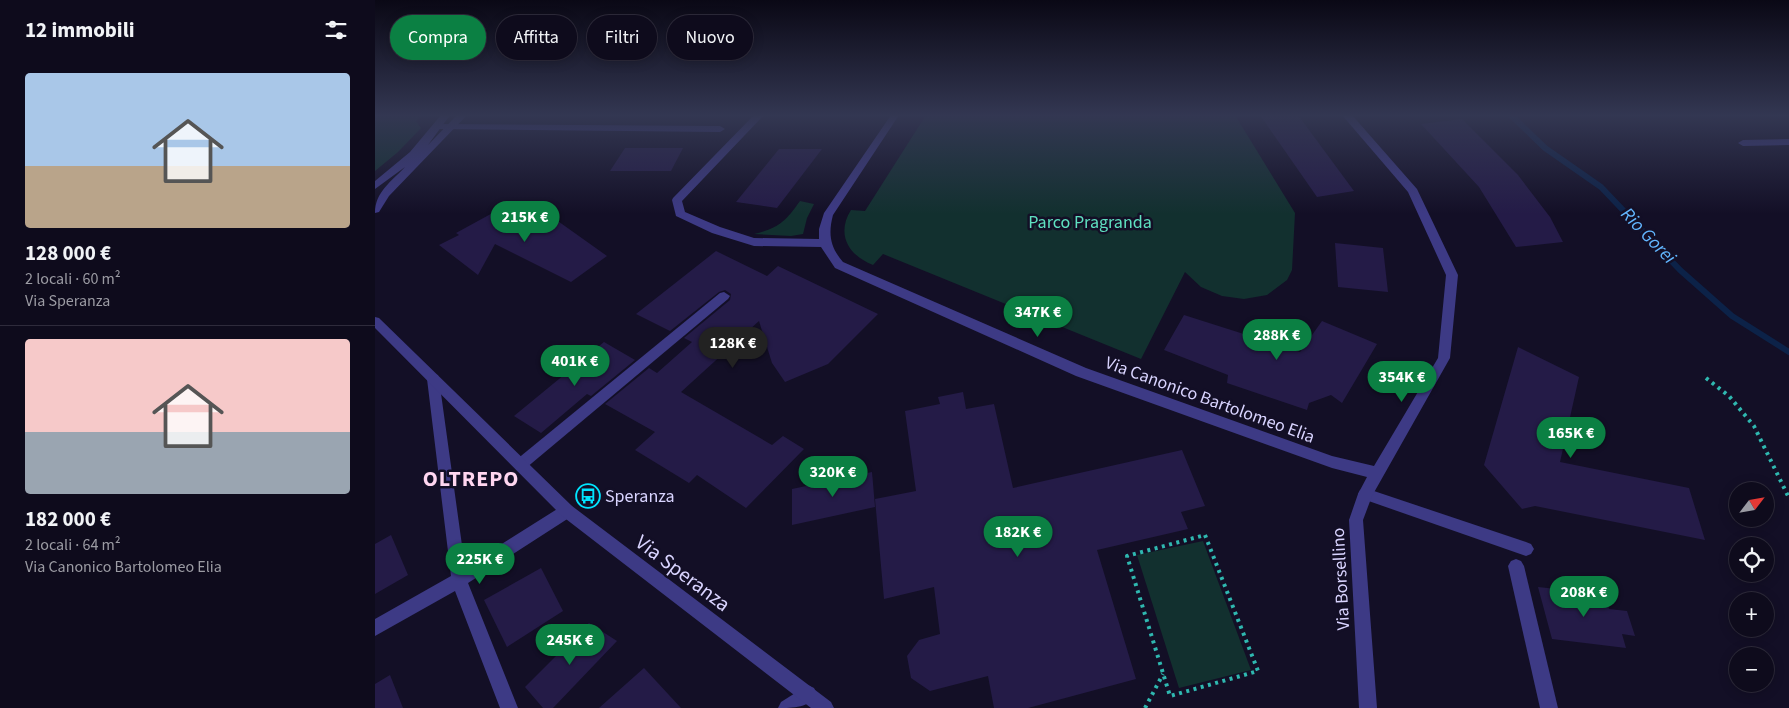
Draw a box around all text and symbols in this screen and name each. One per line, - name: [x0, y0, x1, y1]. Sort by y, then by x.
- text: 12 immobili: [25, 15, 134, 45]
- chip: Compra: [390, 15, 486, 60]
- chip: Affitta: [496, 15, 577, 60]
- chip: Filtri: [587, 15, 657, 60]
- chip: Nuovo: [667, 15, 753, 60]
- icon: filters: [322, 16, 350, 44]
- icon: home: [143, 106, 233, 196]
- pin: 215K €: [484, 200, 566, 243]
- water label: Rio Gorei: [1614, 202, 1682, 271]
- text: 215K €: [502, 206, 548, 228]
- park label: Parco Pragranda: [1028, 210, 1152, 235]
- text: 128 000 €: [25, 238, 111, 268]
- text: 2 locali · 60 m²: [25, 268, 121, 290]
- text: Via Speranza: [25, 290, 110, 312]
- pin: 347K €: [997, 296, 1079, 338]
- text: 347K €: [1015, 301, 1061, 323]
- pin: 288K €: [1236, 318, 1318, 361]
- text: 288K €: [1254, 324, 1300, 346]
- pin: 128K €: [692, 326, 774, 369]
- text: 128K €: [710, 332, 756, 354]
- pin: 401K €: [534, 344, 616, 387]
- text: 401K €: [552, 350, 598, 372]
- street label: Via Canonico Bartolomeo Elia: [1102, 350, 1318, 450]
- pin: 354K €: [1361, 360, 1443, 403]
- text: 354K €: [1379, 366, 1425, 388]
- icon: home: [143, 371, 233, 461]
- pin: 165K €: [1530, 416, 1612, 459]
- text: 165K €: [1548, 422, 1594, 444]
- pin: 320K €: [792, 456, 874, 498]
- text: 320K €: [810, 461, 856, 483]
- district label: OLTREPO: [423, 463, 519, 495]
- north arrow: [1729, 482, 1774, 528]
- map controls: [1729, 482, 1774, 692]
- bus stop icon: Speranza: [575, 483, 601, 509]
- place label: Speranza: [605, 484, 675, 509]
- text: 182 000 €: [25, 504, 111, 534]
- pin: 182K €: [977, 516, 1059, 558]
- text: 182K €: [995, 521, 1041, 543]
- street label: Via Speranza: [629, 527, 737, 619]
- street label: Via Borsellino: [1326, 527, 1356, 631]
- text: 2 locali · 64 m²: [25, 534, 121, 556]
- button: locate: [1729, 537, 1774, 582]
- pin: 225K €: [439, 542, 521, 585]
- text: 225K €: [457, 548, 503, 570]
- text: Via Canonico Bartolomeo Elia: [25, 556, 222, 578]
- pin: 208K €: [1543, 576, 1625, 618]
- text: 208K €: [1561, 581, 1607, 603]
- button: +: [1729, 592, 1774, 637]
- pin: 245K €: [529, 624, 611, 666]
- text: 245K €: [547, 629, 593, 651]
- button: −: [1729, 647, 1774, 692]

